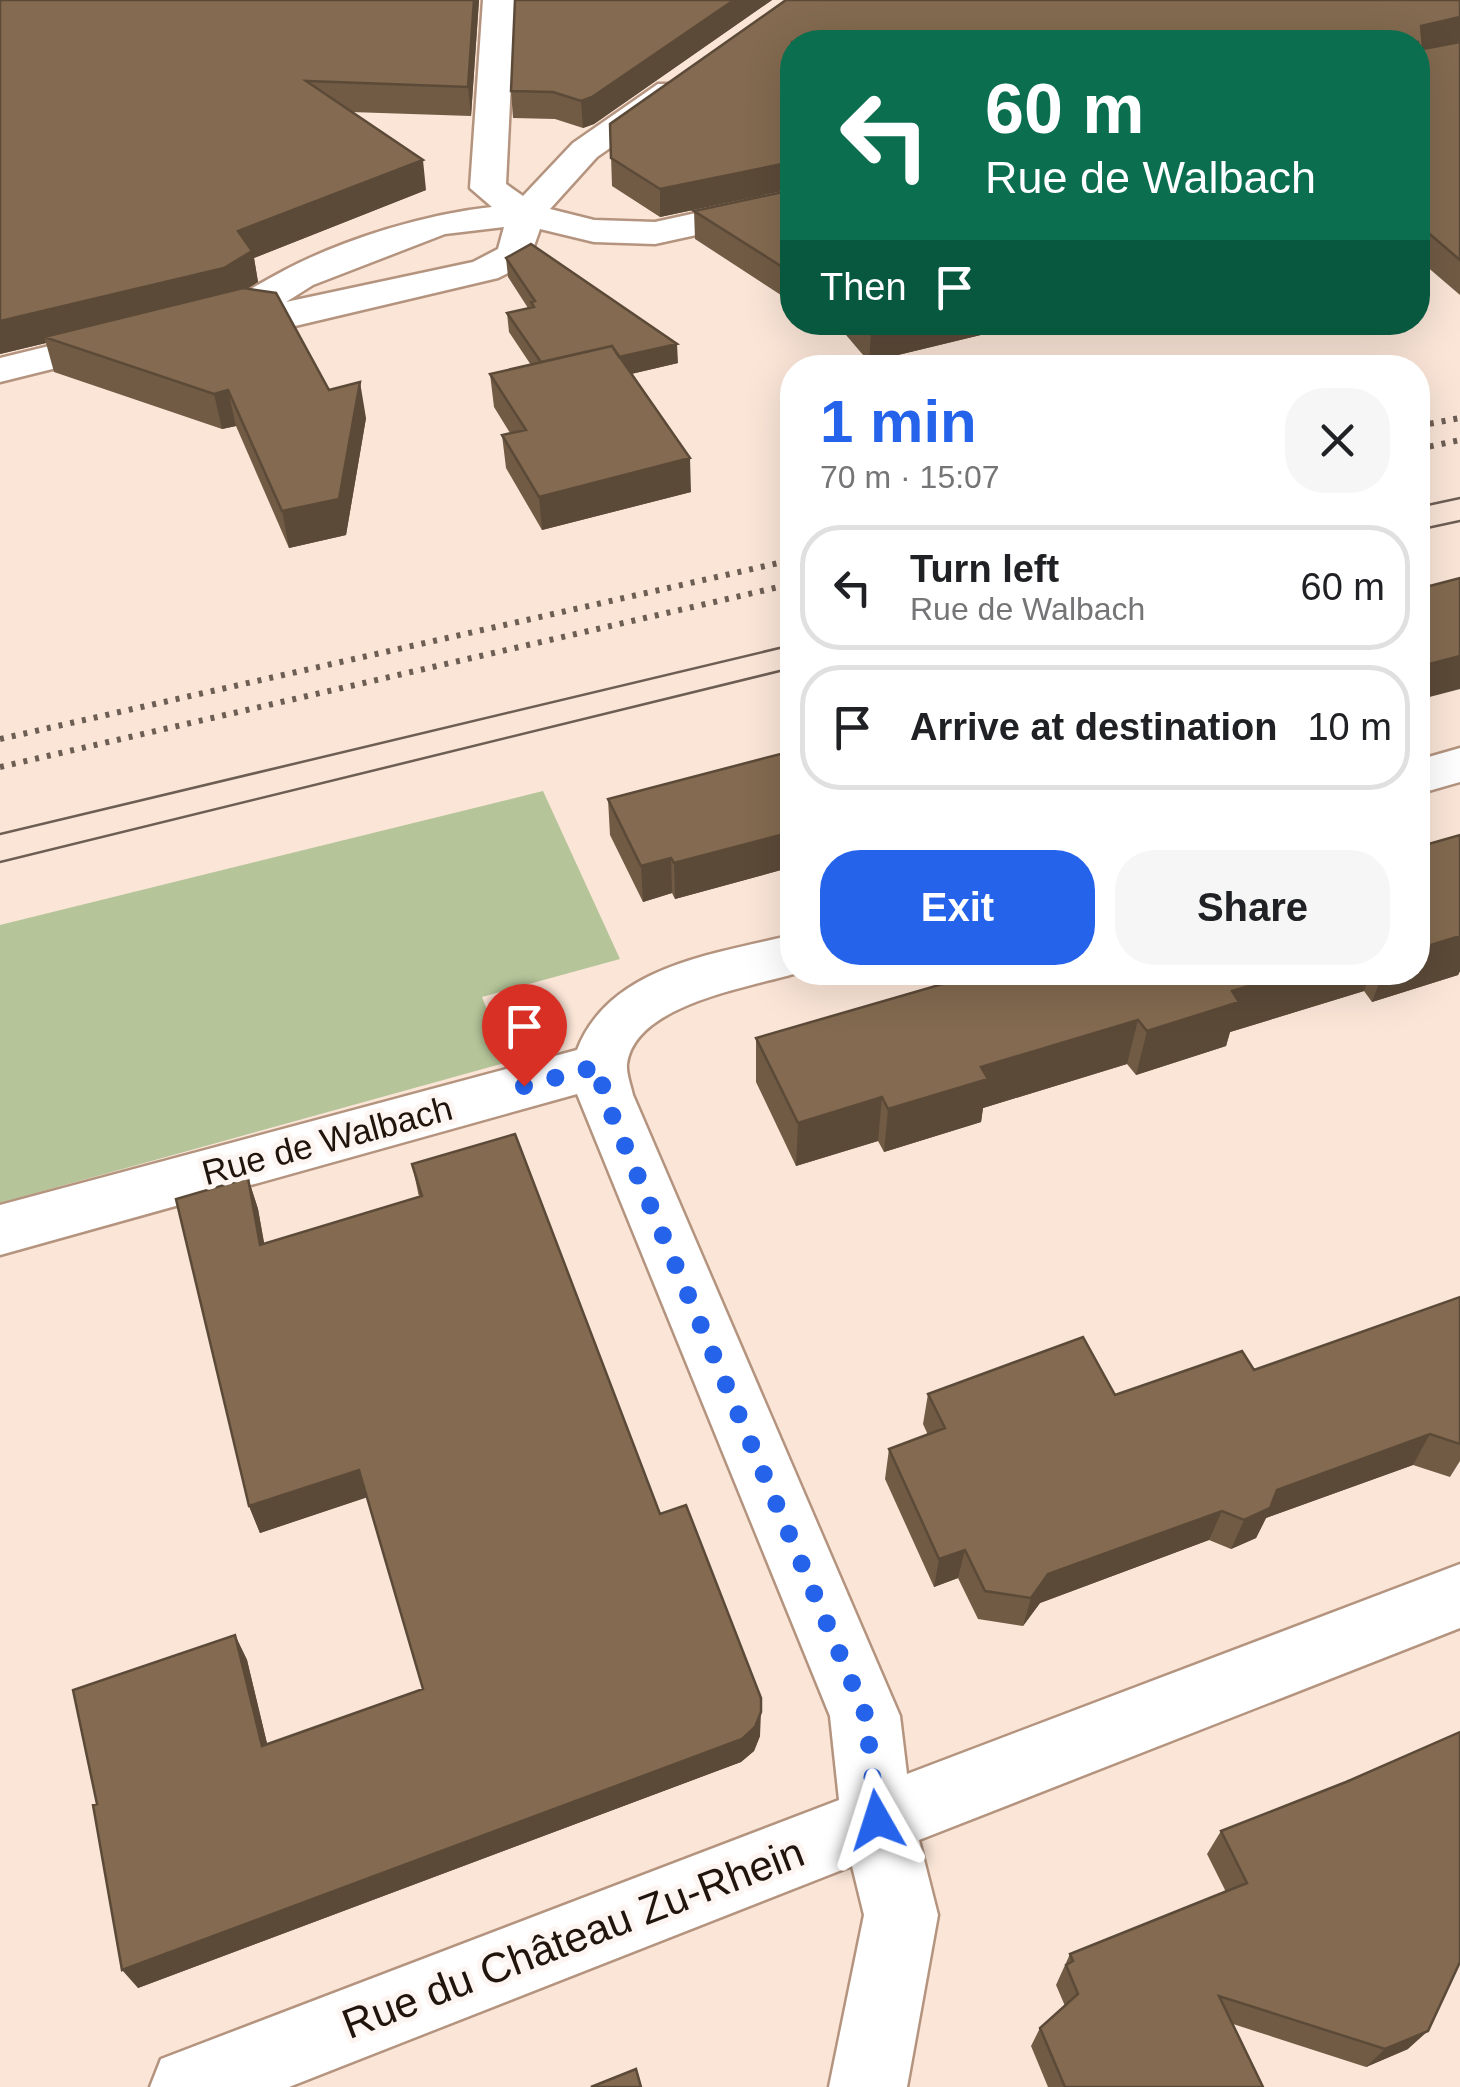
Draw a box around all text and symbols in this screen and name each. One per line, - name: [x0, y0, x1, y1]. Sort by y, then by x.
- icon: left: [820, 70, 950, 200]
- text: 60 m: [985, 70, 1145, 148]
- text: Rue de Walbach: [985, 152, 1316, 203]
- icon: arrive: [927, 260, 982, 315]
- text: Then: [820, 266, 907, 308]
- text: 1 min: [820, 388, 977, 455]
- button: close: [1285, 388, 1390, 493]
- text: 70 m · 15:07: [820, 459, 1000, 495]
- text: Turn left: [910, 548, 1059, 590]
- icon: left: [825, 560, 880, 615]
- text: 60 m: [1301, 566, 1385, 608]
- text: Rue de Walbach: [910, 591, 1145, 627]
- icon: arrive: [825, 700, 880, 755]
- text: Arrive at destination: [910, 706, 1277, 748]
- text: 10 m: [1307, 706, 1392, 748]
- button: Exit: [820, 850, 1095, 965]
- button: Share: [1115, 850, 1390, 965]
- pin: [482, 984, 567, 1087]
- icon: arrive: [497, 999, 552, 1054]
- street label: Rue de Walbach: [198, 1088, 456, 1192]
- position arrow: [825, 1768, 929, 1872]
- street label: Rue du Château Zu-Rhein: [336, 1828, 810, 2048]

